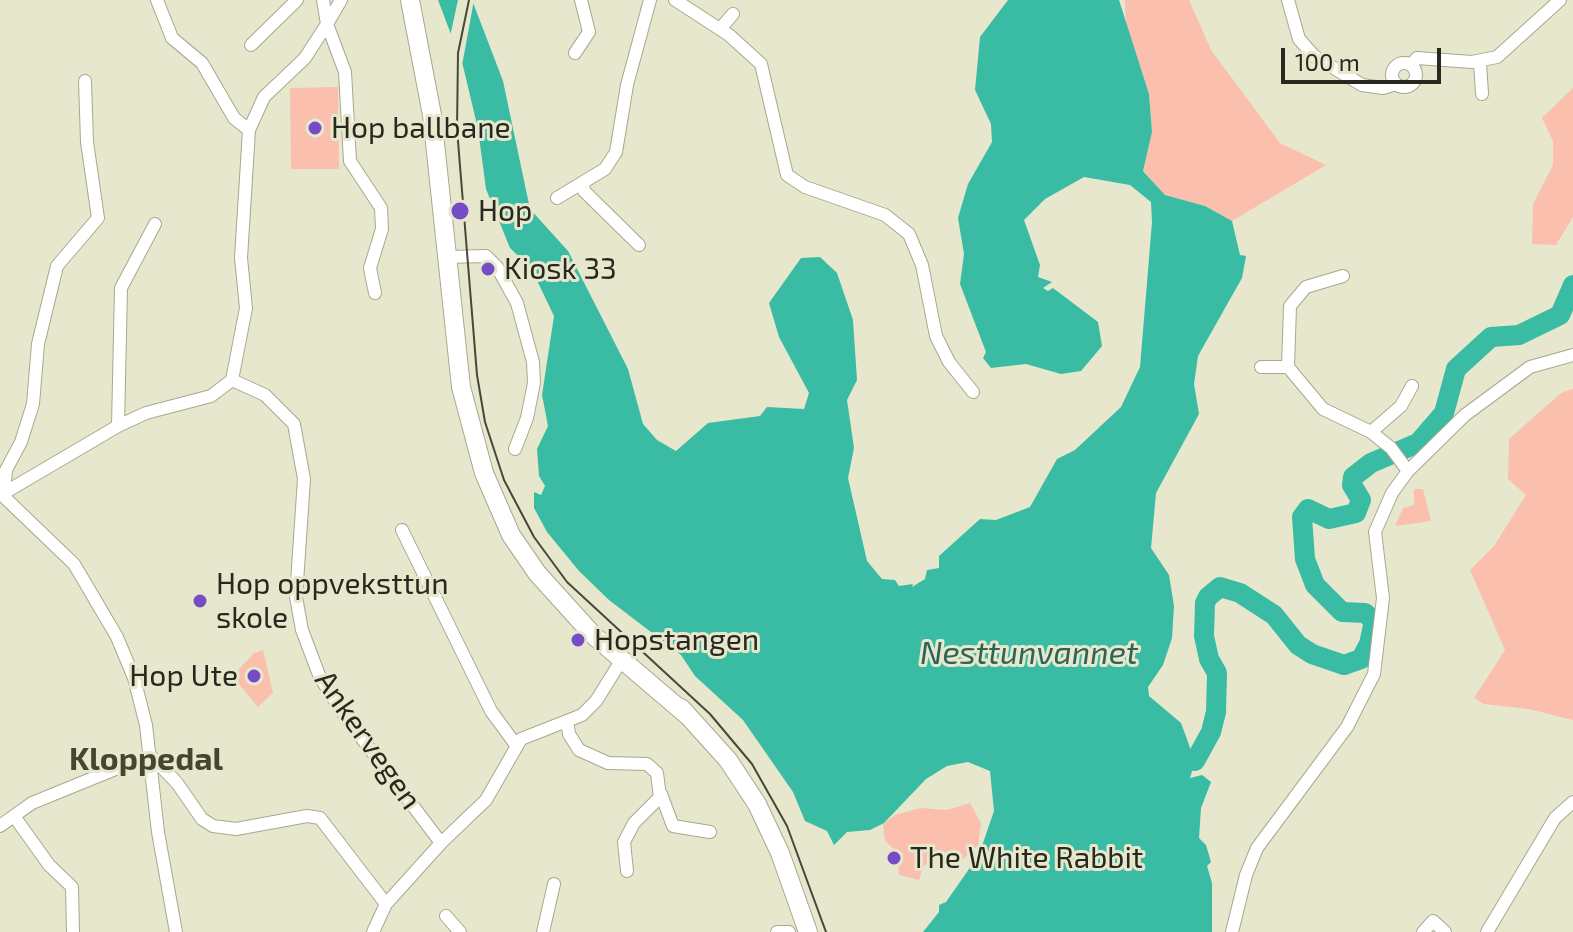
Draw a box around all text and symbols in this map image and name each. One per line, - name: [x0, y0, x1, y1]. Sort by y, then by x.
- scale bar: [1285, 32, 1445, 82]
- text: 100 m: [1295, 47, 1360, 76]
- place label: Hop ballbane: [331, 110, 511, 146]
- marker: Hop ballbane: [306, 119, 324, 137]
- place label: Hop: [478, 193, 532, 229]
- marker: Hop: [449, 200, 471, 222]
- place label: Kiosk 33: [504, 251, 617, 287]
- marker: Kiosk 33: [479, 260, 497, 278]
- place label: Hop oppveksttun skole: [216, 566, 449, 636]
- marker: Hop oppveksttun skole: [191, 592, 209, 610]
- place label: Hopstangen: [594, 622, 759, 658]
- marker: Hopstangen: [569, 631, 587, 649]
- water label: Nesttunvannet: [920, 634, 1138, 672]
- place label: Hop Ute: [129, 658, 238, 694]
- street label: Ankervegen: [307, 664, 429, 816]
- marker: Hop Ute: [245, 667, 263, 685]
- district label: Kloppedal: [69, 740, 223, 778]
- place label: The White Rabbit: [910, 840, 1143, 876]
- marker: The White Rabbit: [885, 849, 903, 867]

